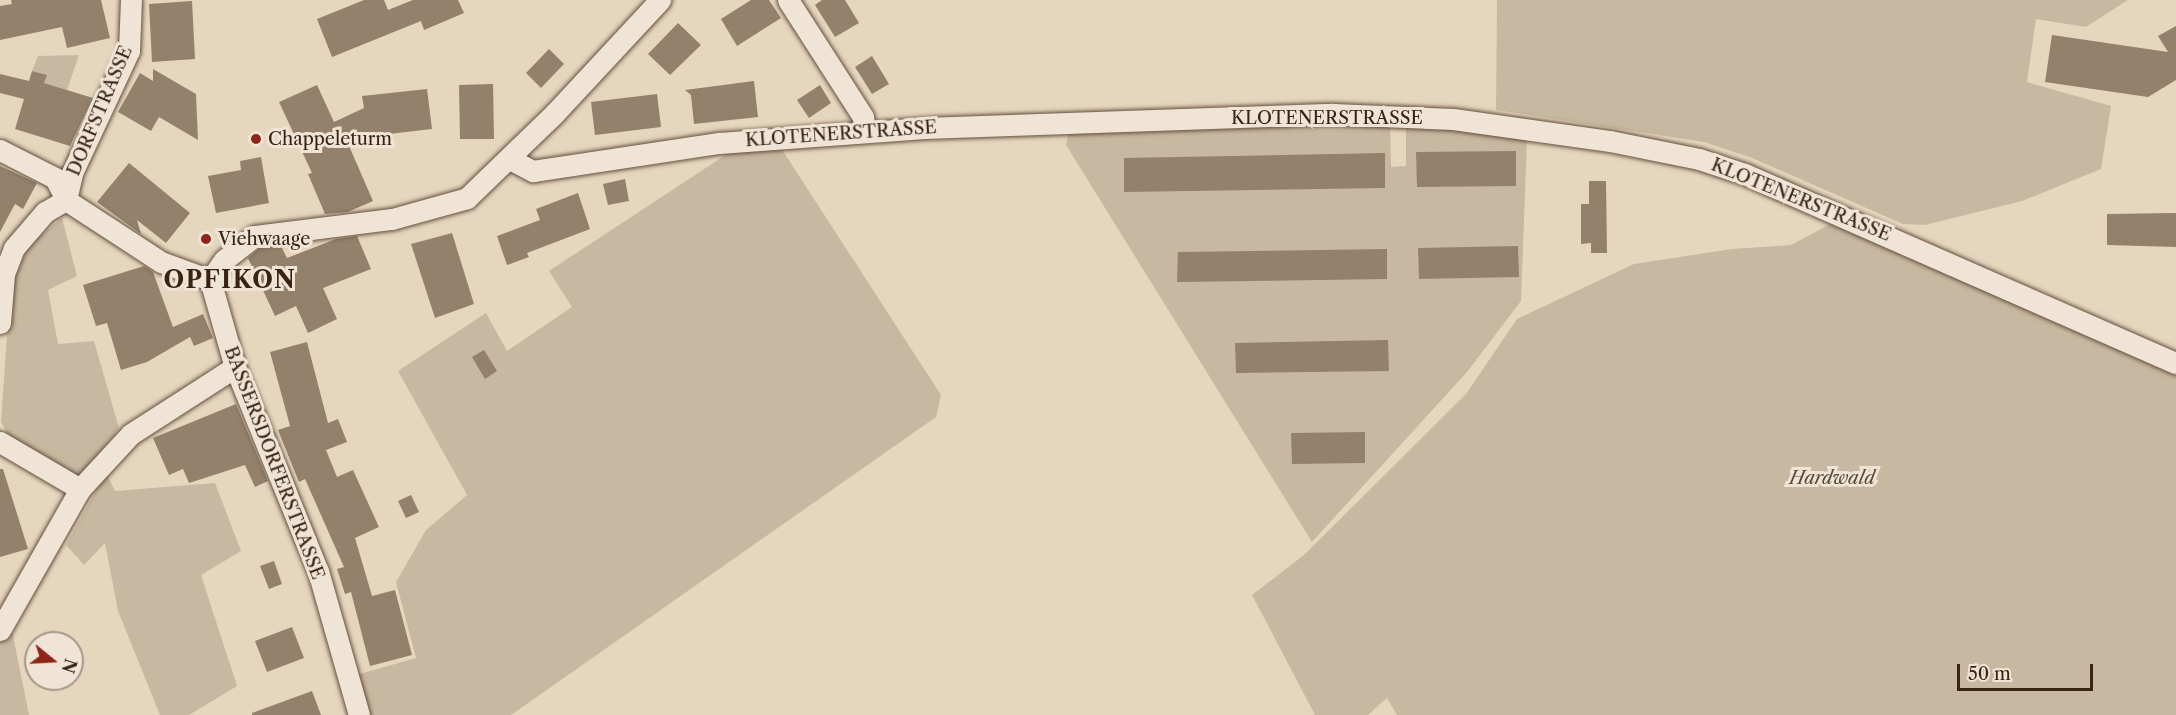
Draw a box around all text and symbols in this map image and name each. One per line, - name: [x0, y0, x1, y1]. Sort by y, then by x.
- street label: DORFSTRASSE: [63, 43, 137, 179]
- street label: KLOTENERSTRASSE: [1231, 107, 1423, 129]
- street label: KLOTENERSTRASSE: [745, 117, 937, 151]
- place label: Chappeleturm: [268, 128, 392, 150]
- marker: Chappeleturm: [249, 132, 263, 146]
- street label: KLOTENERSTRASSE: [1708, 154, 1894, 246]
- place label: Viehwaage: [218, 228, 310, 250]
- marker: Viehwaage: [199, 232, 213, 246]
- district label: OPFIKON: [164, 266, 296, 294]
- street label: BASSERSDORFERSTRASSE: [219, 343, 329, 583]
- park label: Hardwald: [1789, 467, 1875, 489]
- north arrow: [24, 631, 84, 691]
- scale bar: [1960, 652, 2096, 690]
- text: N: [58, 656, 81, 676]
- text: 50 m: [1968, 663, 2011, 685]

